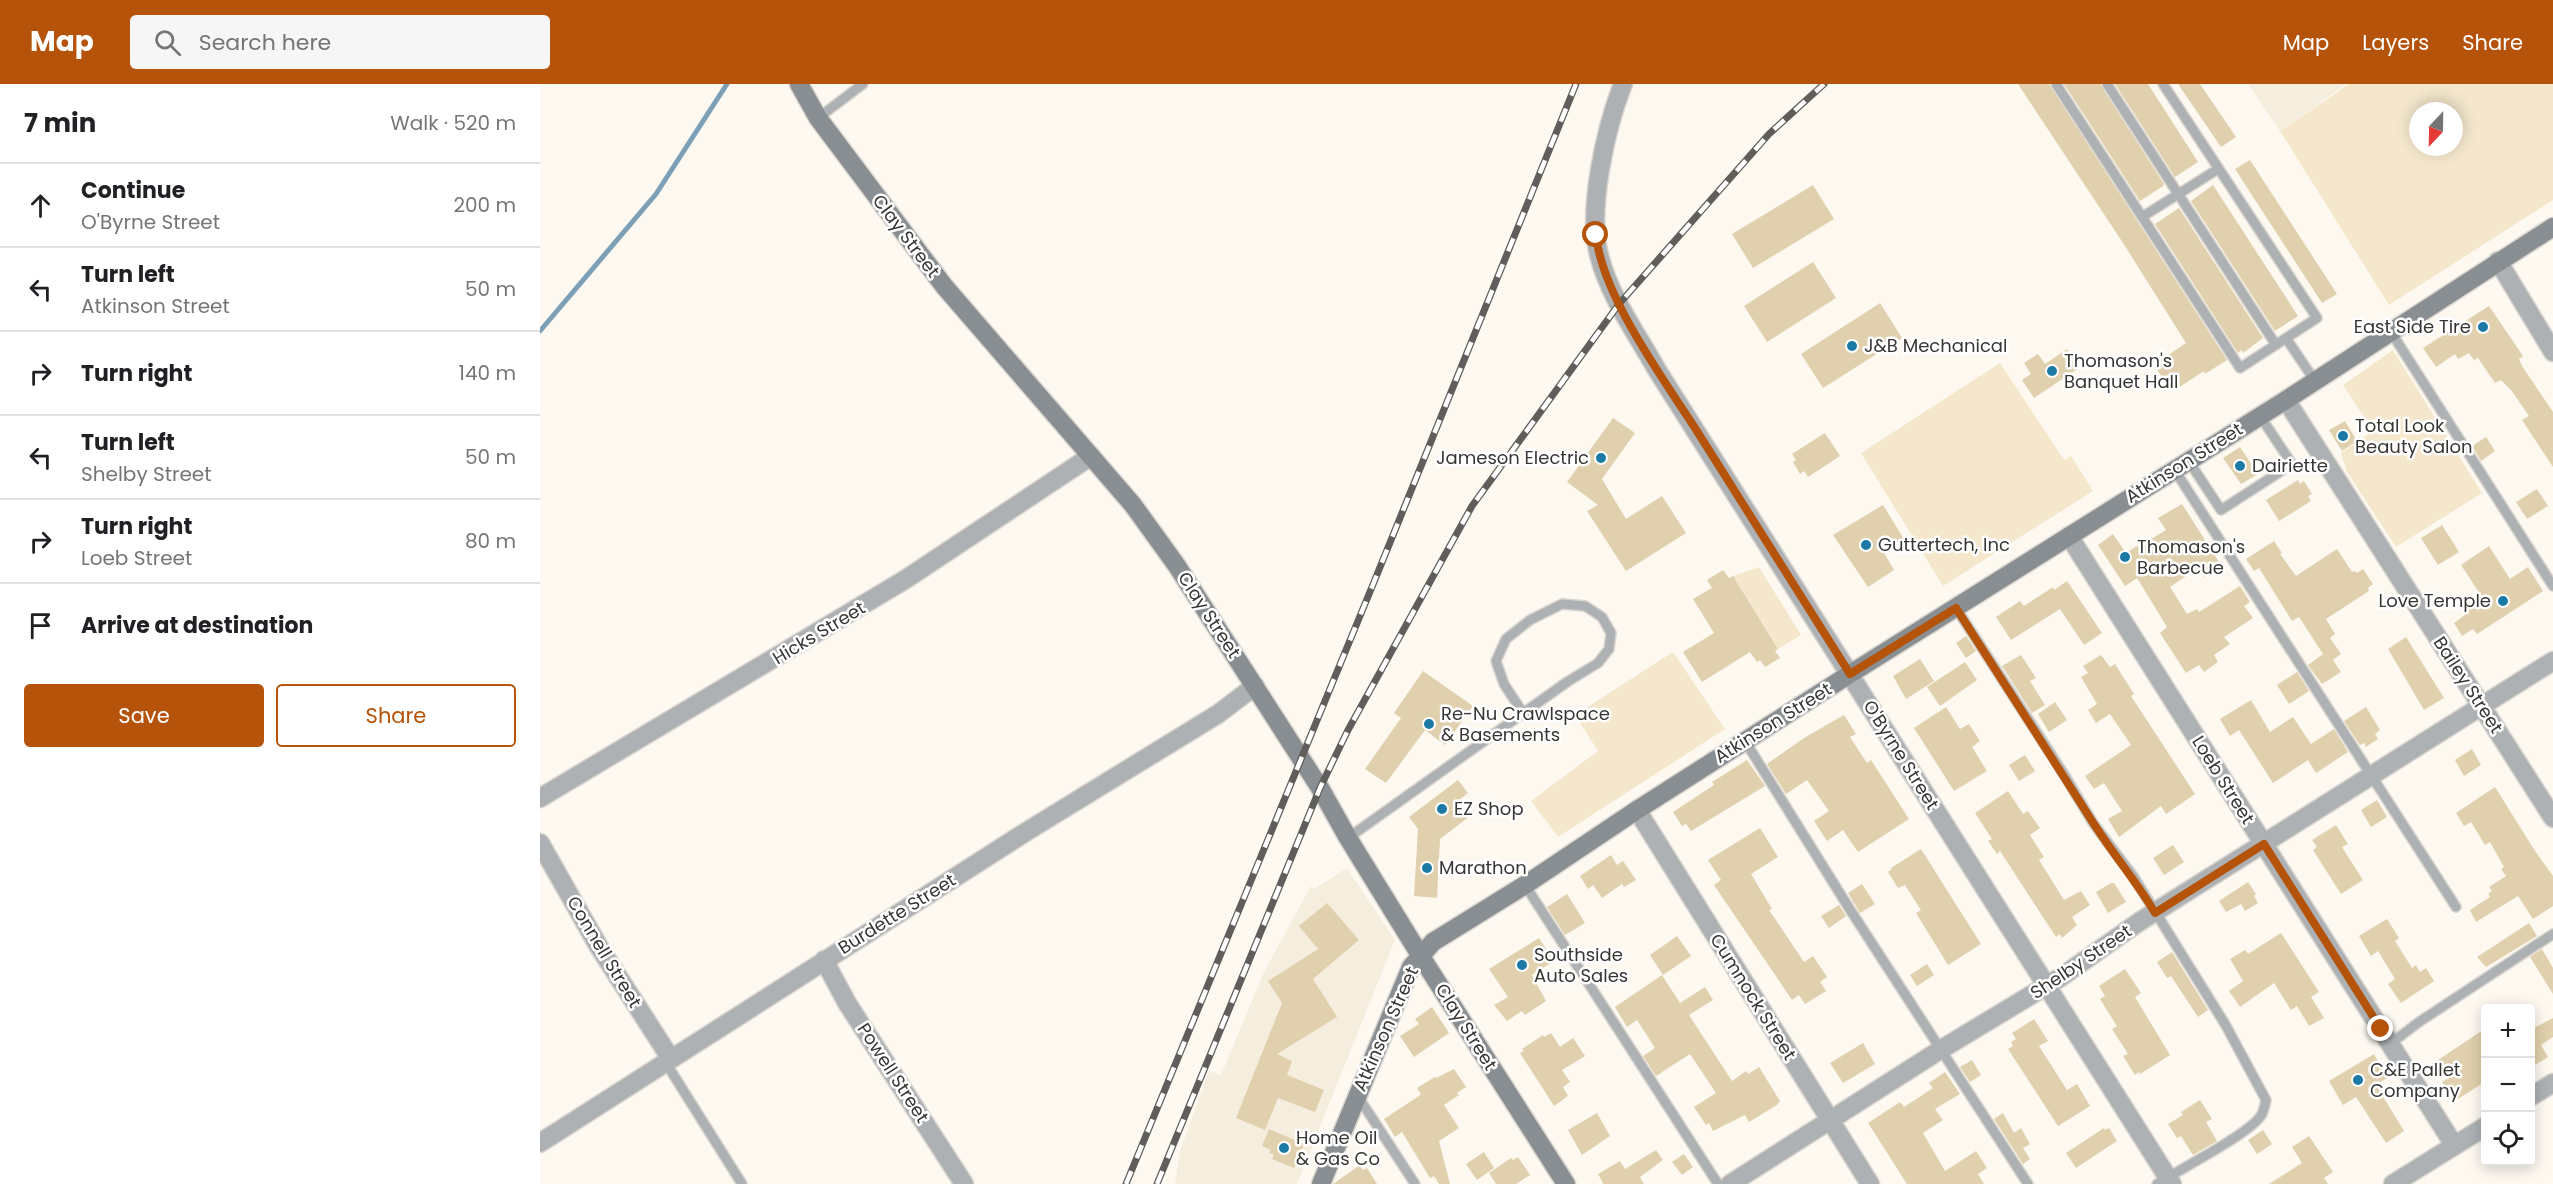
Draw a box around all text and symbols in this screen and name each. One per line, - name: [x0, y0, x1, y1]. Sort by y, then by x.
- search box: [130, 15, 550, 69]
- text: Map: [30, 22, 94, 61]
- icon: search: [151, 26, 184, 59]
- text: Search here: [199, 27, 331, 58]
- text: Map: [2283, 28, 2329, 57]
- text: Layers: [2362, 28, 2429, 57]
- text: Share: [2462, 28, 2523, 57]
- north arrow: [2409, 102, 2463, 156]
- text: 7 min: [24, 105, 96, 141]
- text: Walk · 520 m: [390, 109, 516, 137]
- text: Continue: [81, 175, 185, 206]
- icon: ahead: [24, 189, 57, 222]
- street label: Clay Street: [867, 189, 946, 282]
- text: 200 m: [453, 191, 516, 219]
- text: O'Byrne Street: [81, 208, 220, 236]
- route start: [1582, 221, 1608, 247]
- text: Turn left: [81, 259, 175, 290]
- icon: left: [24, 273, 57, 306]
- text: 50 m: [465, 275, 516, 303]
- text: Atkinson Street: [81, 292, 230, 320]
- place label: East Side Tire: [2354, 314, 2471, 339]
- marker: East Side Tire: [2476, 320, 2490, 334]
- place label: J&B Mechanical: [1864, 333, 2007, 358]
- marker: J&B Mechanical: [1845, 339, 1859, 353]
- place label: Thomason's Banquet Hall: [2064, 348, 2178, 394]
- icon: right: [24, 357, 57, 390]
- text: Turn right: [81, 358, 192, 389]
- text: 140 m: [459, 359, 516, 387]
- marker: Thomason's Banquet Hall: [2045, 364, 2059, 378]
- place label: Total Look Beauty Salon: [2355, 413, 2473, 459]
- street label: Atkinson Street: [2120, 417, 2247, 509]
- text: Turn left: [81, 427, 175, 458]
- marker: Total Look Beauty Salon: [2336, 429, 2350, 443]
- icon: left: [24, 441, 57, 474]
- text: 50 m: [465, 443, 516, 471]
- place label: Jameson Electric: [1436, 445, 1589, 470]
- marker: Jameson Electric: [1594, 451, 1608, 465]
- place label: Dairiette: [2252, 453, 2328, 478]
- marker: Dairiette: [2233, 459, 2247, 473]
- text: Shelby Street: [81, 460, 212, 488]
- text: Turn right: [81, 511, 192, 542]
- icon: right: [24, 525, 57, 558]
- text: 80 m: [465, 527, 516, 555]
- place label: Guttertech, Inc: [1878, 532, 2010, 557]
- place label: Thomason's Barbecue: [2137, 534, 2245, 580]
- marker: Guttertech, Inc: [1859, 538, 1873, 552]
- text: Loeb Street: [81, 544, 192, 572]
- marker: Thomason's Barbecue: [2118, 550, 2132, 564]
- street label: Clay Street: [1172, 567, 1247, 663]
- place label: Love Temple: [2378, 588, 2491, 613]
- marker: Love Temple: [2496, 594, 2510, 608]
- street label: Hicks Street: [768, 595, 870, 670]
- icon: arrive: [24, 609, 57, 642]
- text: Arrive at destination: [81, 610, 313, 641]
- street label: Bailey Street: [2428, 631, 2509, 738]
- street label: Atkinson Street: [1709, 677, 1836, 769]
- button: Save: [24, 684, 264, 747]
- button: Share: [276, 684, 516, 747]
- street label: O'Byrne Street: [1858, 695, 1945, 814]
- place label: Re-Nu Crawlspace & Basements: [1441, 701, 1610, 747]
- marker: Re-Nu Crawlspace & Basements: [1422, 717, 1436, 731]
- street label: Loeb Street: [2186, 731, 2261, 829]
- place label: EZ Shop: [1454, 796, 1524, 821]
- marker: EZ Shop: [1435, 802, 1449, 816]
- place label: Marathon: [1439, 855, 1527, 880]
- marker: Marathon: [1420, 861, 1434, 875]
- street label: Burdette Street: [833, 867, 960, 960]
- street label: Connell Street: [561, 891, 648, 1012]
- street label: Shelby Street: [2025, 918, 2136, 1005]
- street label: Cumnock Street: [1704, 929, 1802, 1065]
- place label: Southside Auto Sales: [1534, 942, 1628, 988]
- marker: Southside Auto Sales: [1515, 958, 1529, 972]
- street label: Atkinson Street: [1347, 963, 1424, 1095]
- street label: Clay Street: [1430, 978, 1503, 1075]
- map controls: [2481, 1004, 2535, 1166]
- button: +: [2481, 1004, 2535, 1058]
- route end: [2367, 1015, 2393, 1041]
- street label: Powell Street: [852, 1018, 935, 1127]
- place label: C&E Pallet Company: [2370, 1057, 2460, 1103]
- button: −: [2481, 1058, 2535, 1112]
- marker: C&E Pallet Company: [2351, 1073, 2365, 1087]
- button: locate: [2481, 1112, 2535, 1166]
- place label: Home Oil & Gas Co: [1296, 1125, 1380, 1171]
- marker: Home Oil & Gas Co: [1277, 1141, 1291, 1155]

